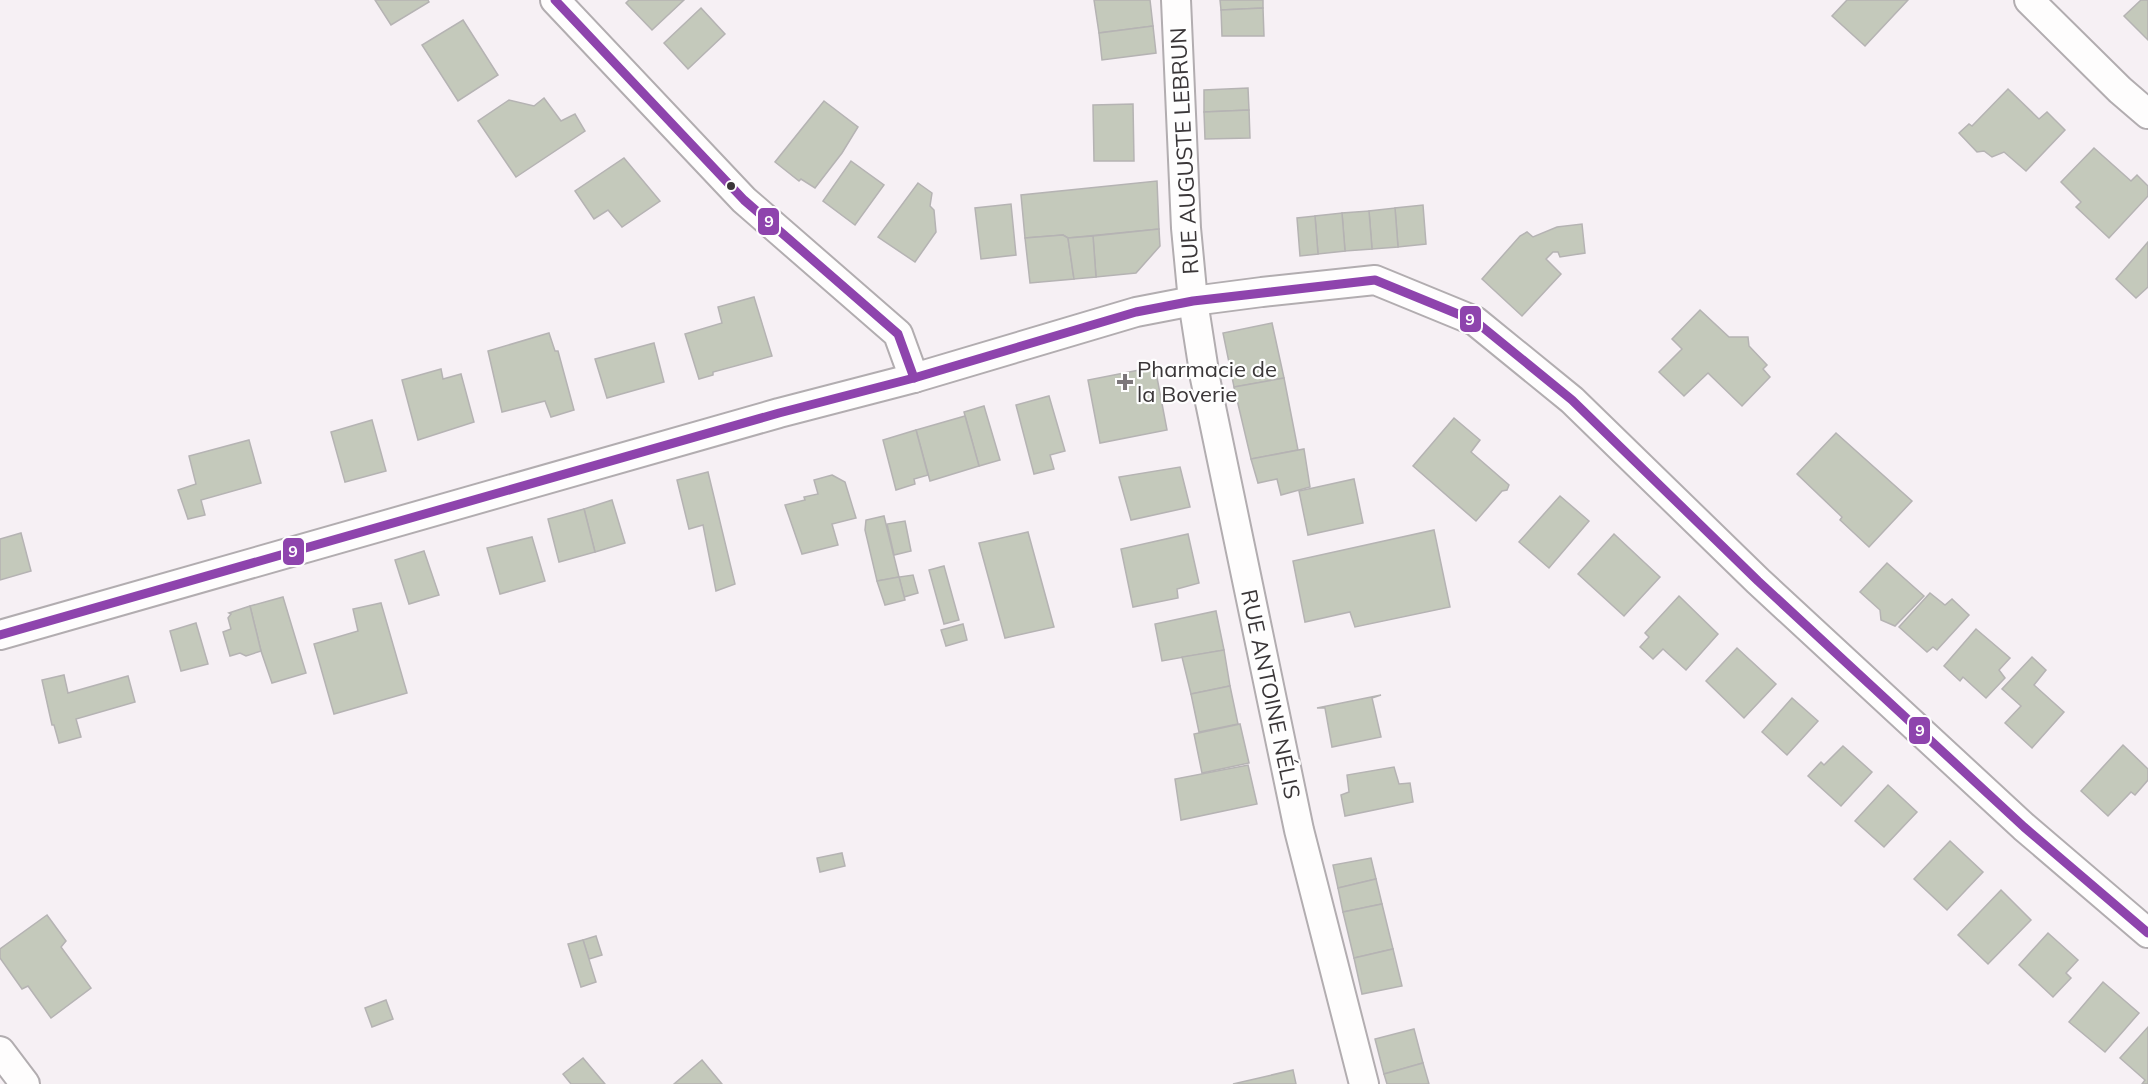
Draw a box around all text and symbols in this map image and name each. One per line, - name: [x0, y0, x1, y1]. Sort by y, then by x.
- street label: RUE AUGUSTE LEBRUN: [1164, 27, 1204, 275]
- unlabelled marker: [725, 180, 737, 192]
- line badge: 9: [757, 207, 780, 236]
- text: 9: [764, 211, 774, 231]
- line badge: 9: [1459, 305, 1482, 333]
- text: 9: [1465, 309, 1475, 329]
- place label: Pharmacie de la Boverie: [1137, 355, 1277, 408]
- marker: Pharmacie de la Boverie: [1118, 375, 1132, 389]
- line badge: 9: [282, 537, 305, 566]
- text: 9: [288, 541, 298, 561]
- street label: RUE ANTOINE NÉLIS: [1235, 587, 1307, 801]
- line badge: 9: [1908, 716, 1931, 745]
- text: 9: [1915, 720, 1925, 740]

